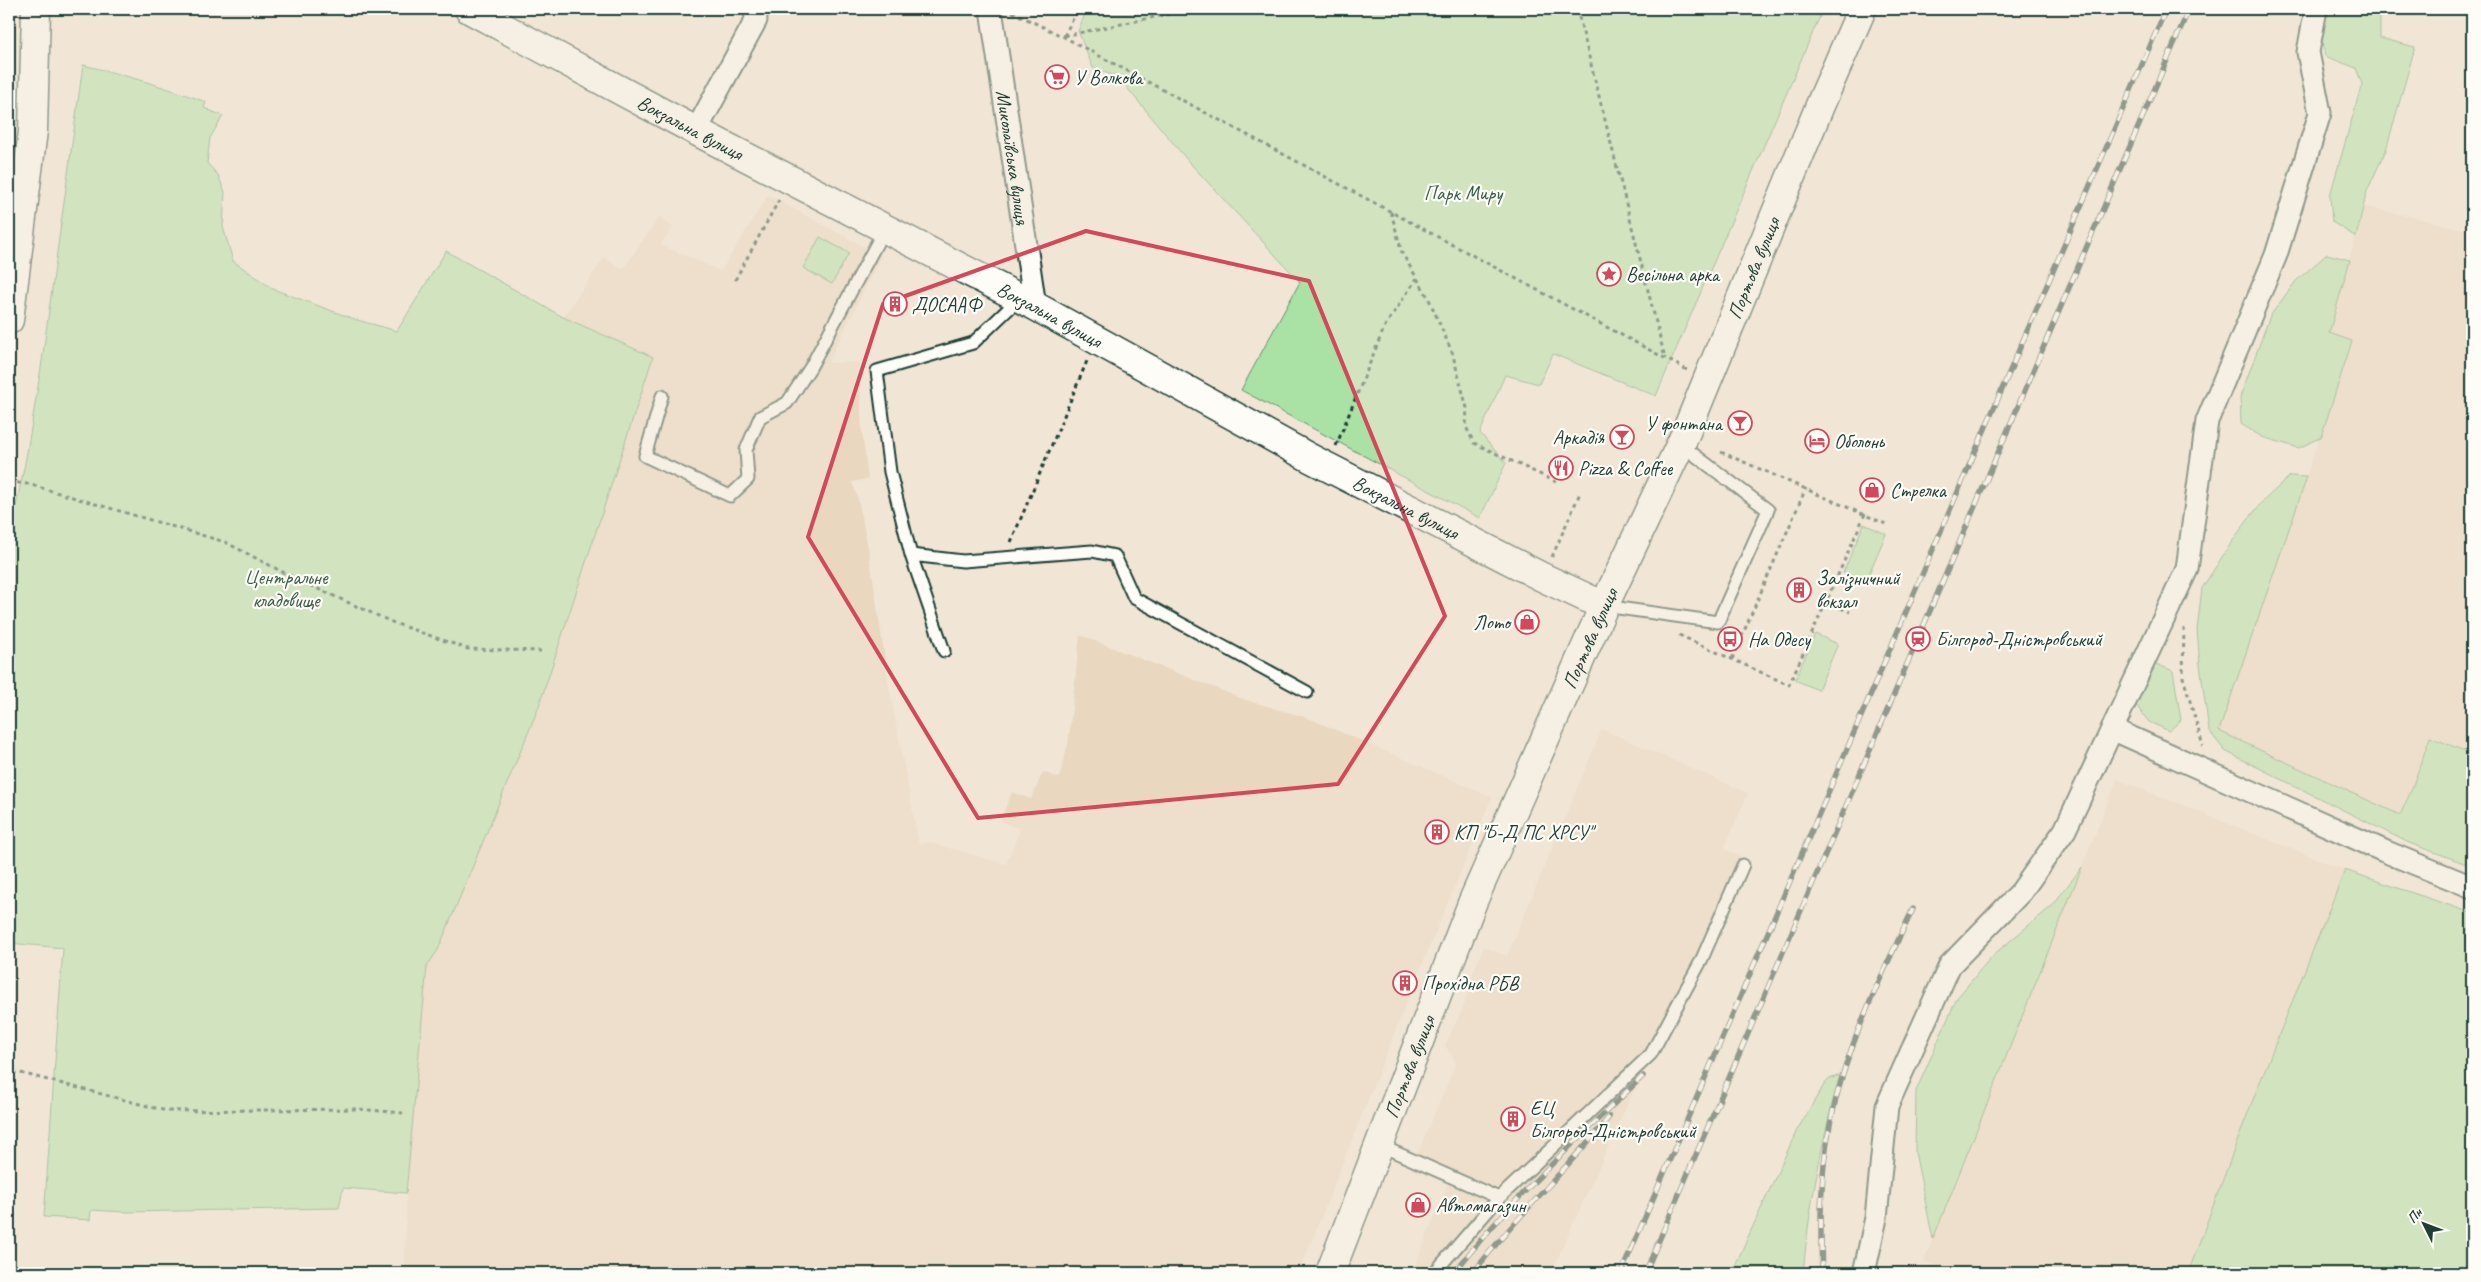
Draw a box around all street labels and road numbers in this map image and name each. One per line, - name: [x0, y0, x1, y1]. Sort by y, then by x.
- street label: Вокзальна вулиця: [633, 89, 749, 167]
- street label: Миколаївська вулиця: [991, 89, 1035, 227]
- street label: Портова вулиця: [1721, 211, 1786, 322]
- street label: Вокзальна вулиця: [993, 276, 1108, 354]
- street label: Вокзальна вулиця: [1348, 470, 1465, 546]
- street label: Портова вулиця: [1556, 582, 1624, 693]
- street label: Портова вулиця: [1378, 1010, 1441, 1121]

